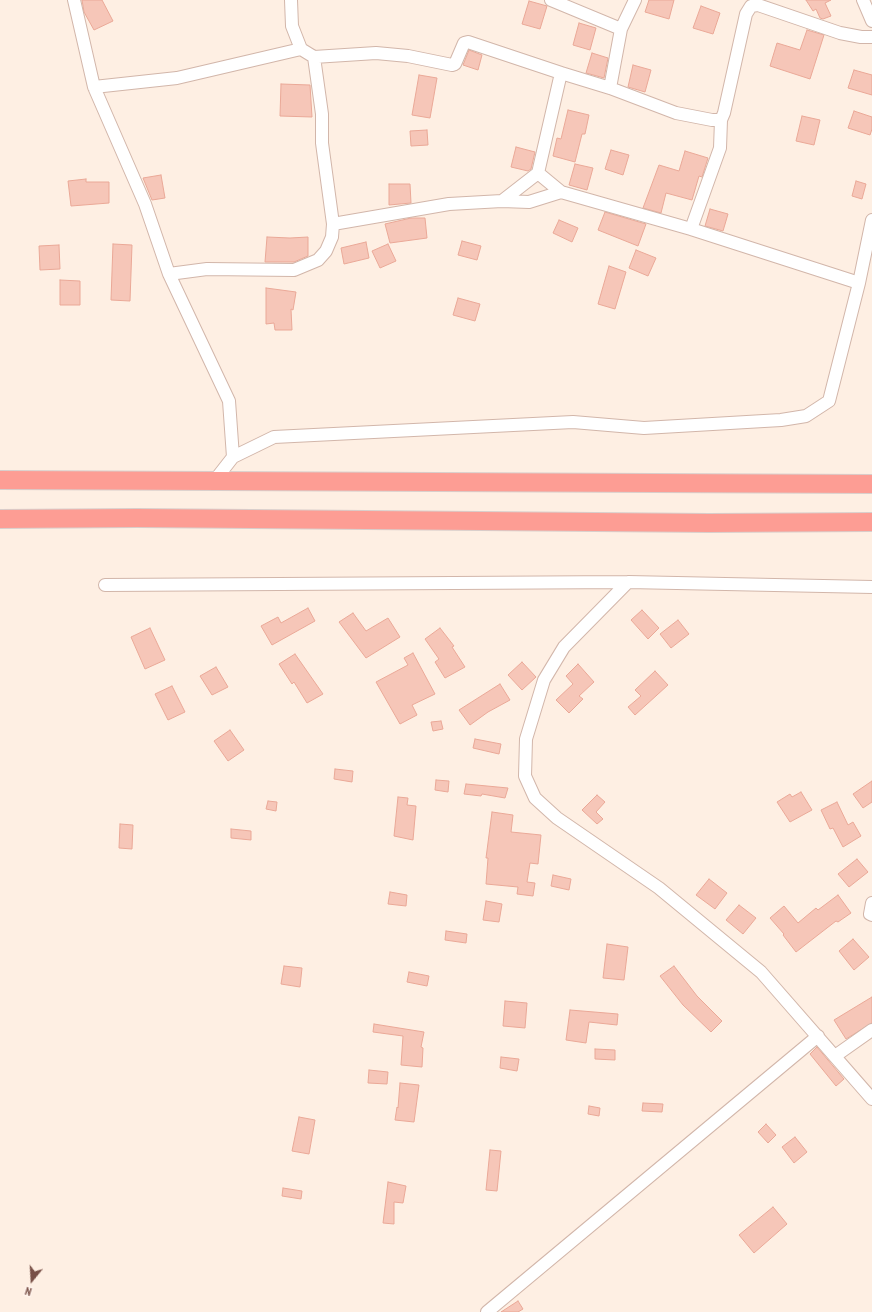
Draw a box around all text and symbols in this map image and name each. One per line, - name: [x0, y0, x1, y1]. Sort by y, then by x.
- north arrow: [12, 1260, 52, 1300]
- text: N: [23, 1284, 33, 1299]

